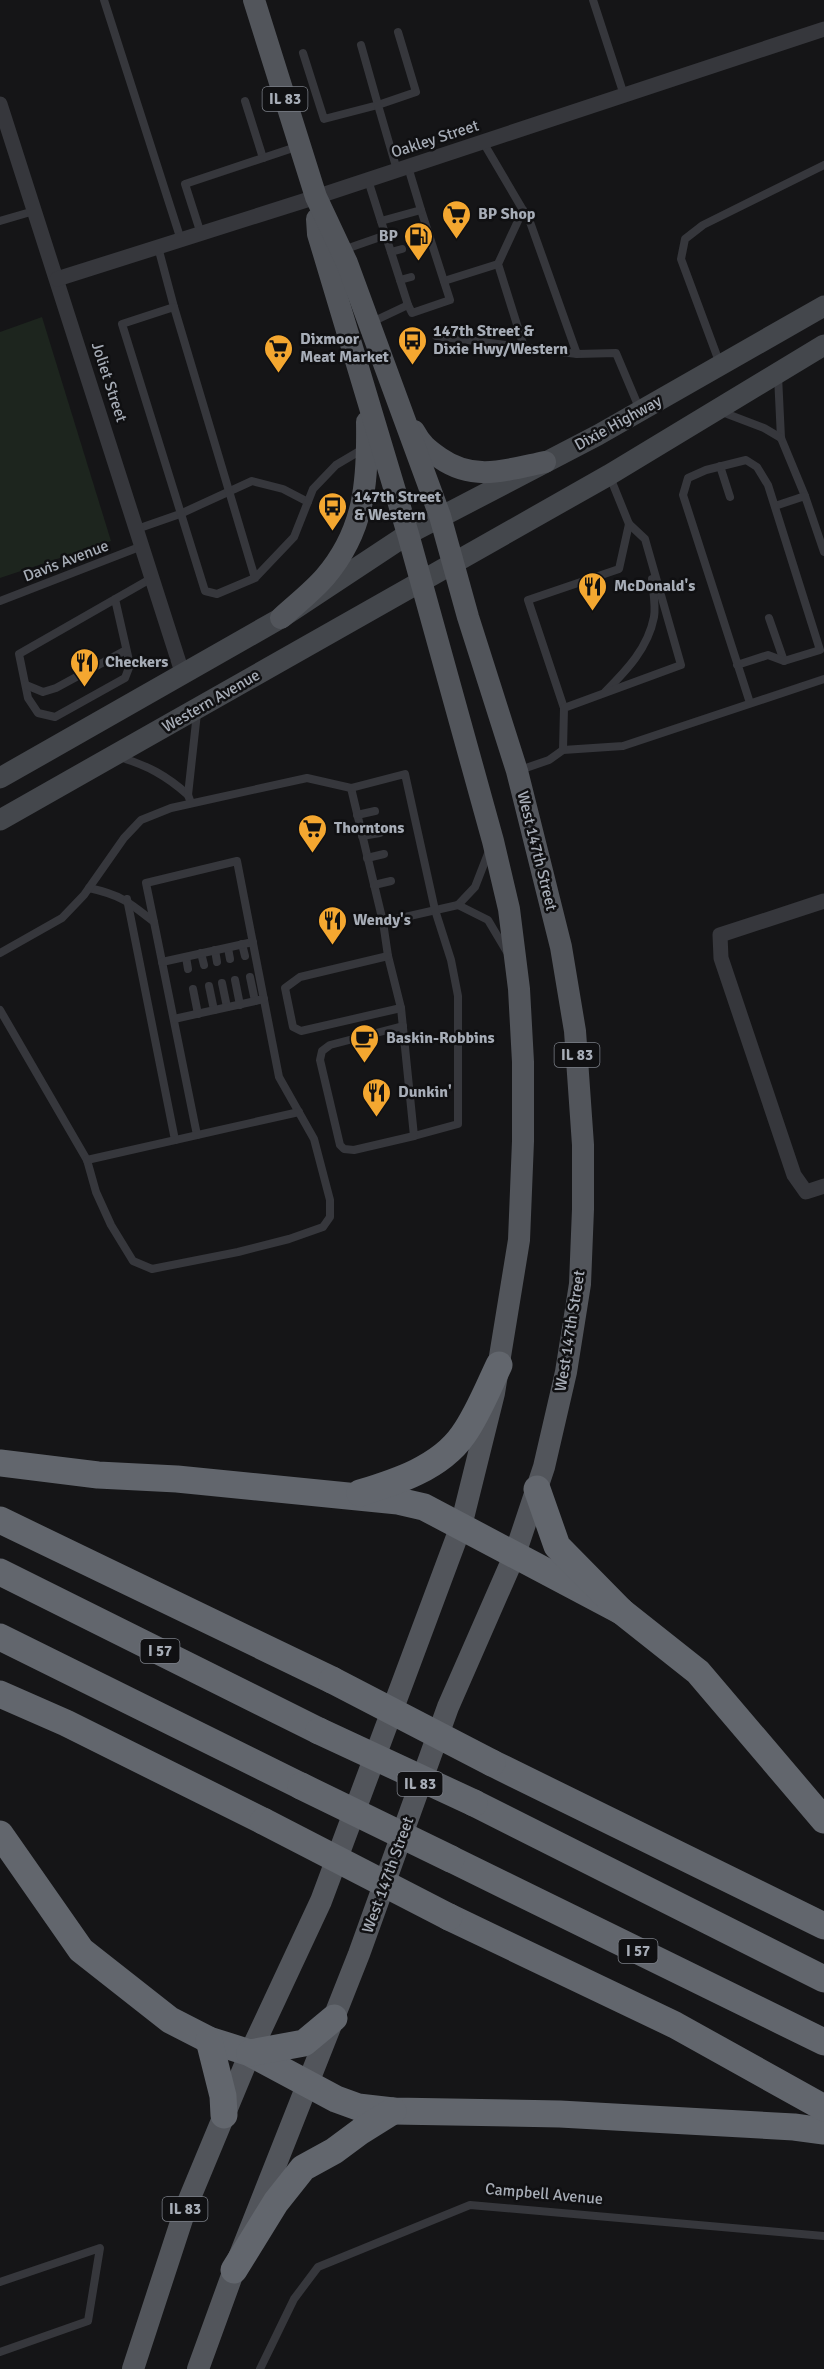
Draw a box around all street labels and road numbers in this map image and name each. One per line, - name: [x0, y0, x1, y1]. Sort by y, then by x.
- road number: IL 83: [262, 87, 308, 111]
- street label: Oakley Street: [389, 115, 482, 163]
- street label: Joliet Street: [87, 339, 131, 425]
- street label: Dixie Highway: [571, 391, 666, 455]
- street label: Davis Avenue: [20, 536, 112, 586]
- street label: Western Avenue: [159, 665, 263, 737]
- street label: West 147th Street: [512, 789, 562, 913]
- road number: IL 83: [554, 1043, 600, 1067]
- street label: West 147th Street: [551, 1269, 590, 1393]
- road number: I 57: [140, 1639, 180, 1663]
- road number: IL 83: [398, 1772, 442, 1796]
- street label: West 147th Street: [358, 1814, 418, 1936]
- road number: I 57: [618, 1939, 658, 1963]
- street label: Campbell Avenue: [484, 2179, 604, 2209]
- road number: IL 83: [162, 2197, 207, 2221]

